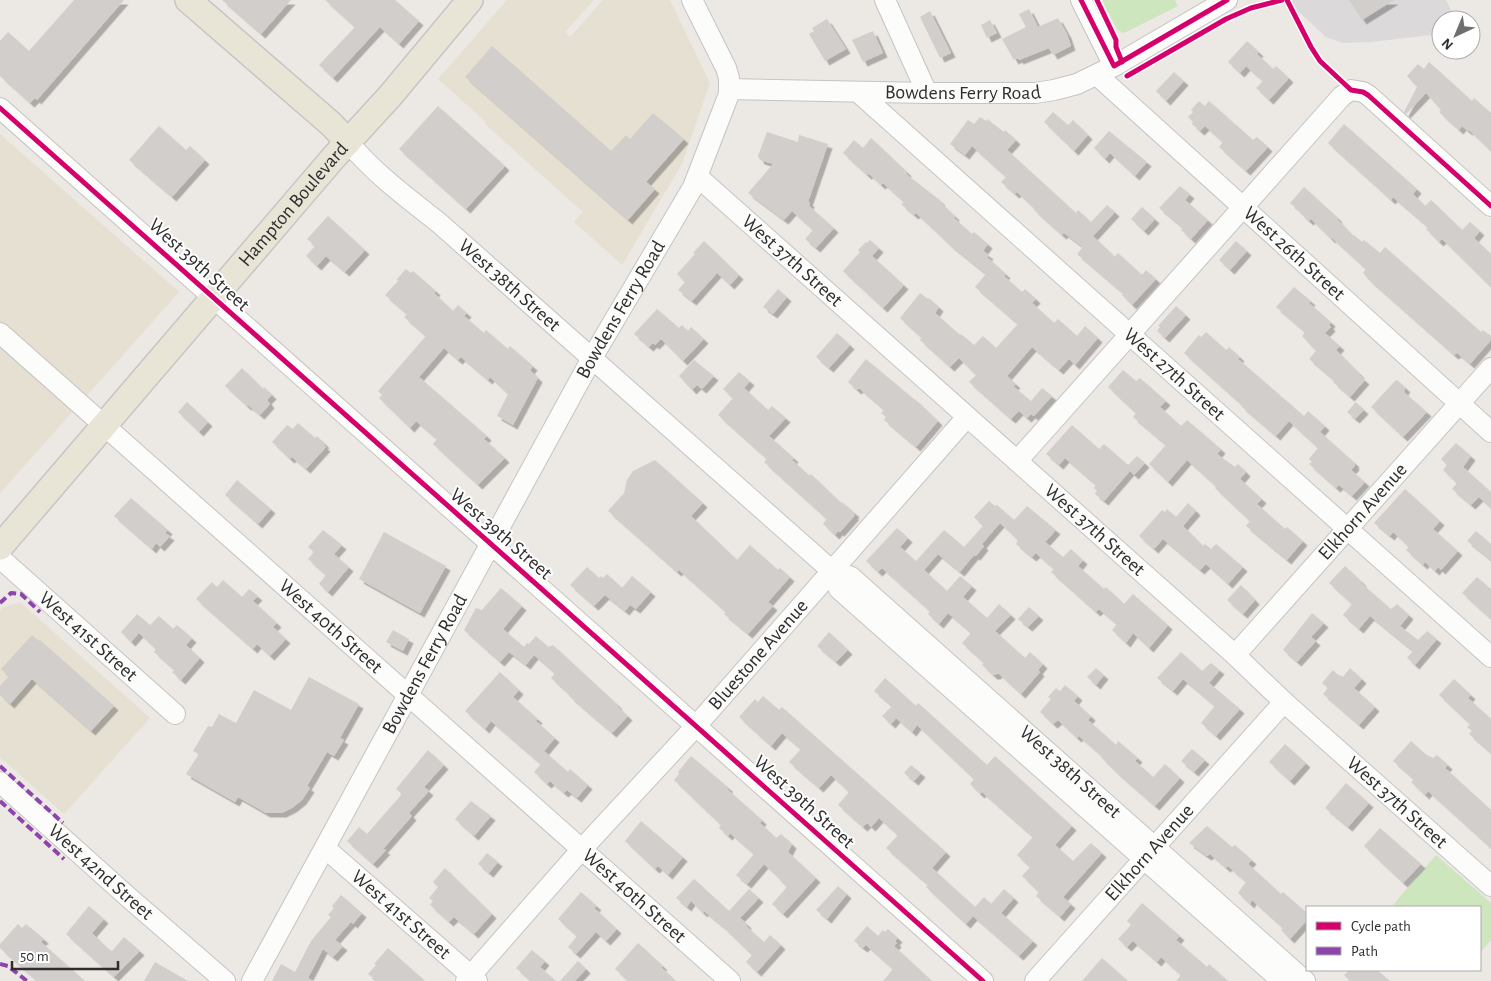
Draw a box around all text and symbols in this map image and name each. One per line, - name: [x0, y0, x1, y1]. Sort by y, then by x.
- north arrow: [1431, 10, 1481, 60]
- text: N: [1439, 35, 1456, 52]
- street label: Bowdens Ferry Road: [885, 82, 1042, 104]
- street label: Hampton Boulevard: [235, 139, 352, 270]
- street label: West 26th Street: [1240, 203, 1349, 305]
- street label: West 37th Street: [738, 211, 847, 311]
- street label: West 39th Street: [145, 215, 254, 316]
- street label: West 38th Street: [455, 235, 565, 336]
- street label: Bowdens Ferry Road: [573, 237, 669, 382]
- street label: West 27th Street: [1120, 324, 1229, 425]
- street label: Elkhorn Avenue: [1315, 459, 1411, 564]
- street label: West 37th Street: [1040, 480, 1149, 580]
- street label: West 39th Street: [446, 484, 556, 584]
- street label: West 40th Street: [275, 576, 387, 678]
- street label: West 41st Street: [35, 588, 142, 686]
- street label: Bowdens Ferry Road: [379, 591, 471, 737]
- street label: Bluestone Avenue: [705, 596, 812, 714]
- street label: West 38th Street: [1015, 722, 1125, 822]
- street label: West 39th Street: [750, 752, 859, 853]
- street label: West 37th Street: [1343, 753, 1452, 853]
- street label: Elkhorn Avenue: [1101, 800, 1198, 905]
- street label: West 42nd Street: [44, 820, 157, 924]
- street label: West 40th Street: [579, 845, 690, 947]
- street label: West 41st Street: [348, 866, 455, 963]
- legend: [1306, 906, 1481, 971]
- text: Cycle path: [1351, 919, 1411, 934]
- scale bar: [12, 938, 119, 970]
- text: Path: [1351, 944, 1378, 959]
- text: 50 m: [20, 949, 49, 964]

